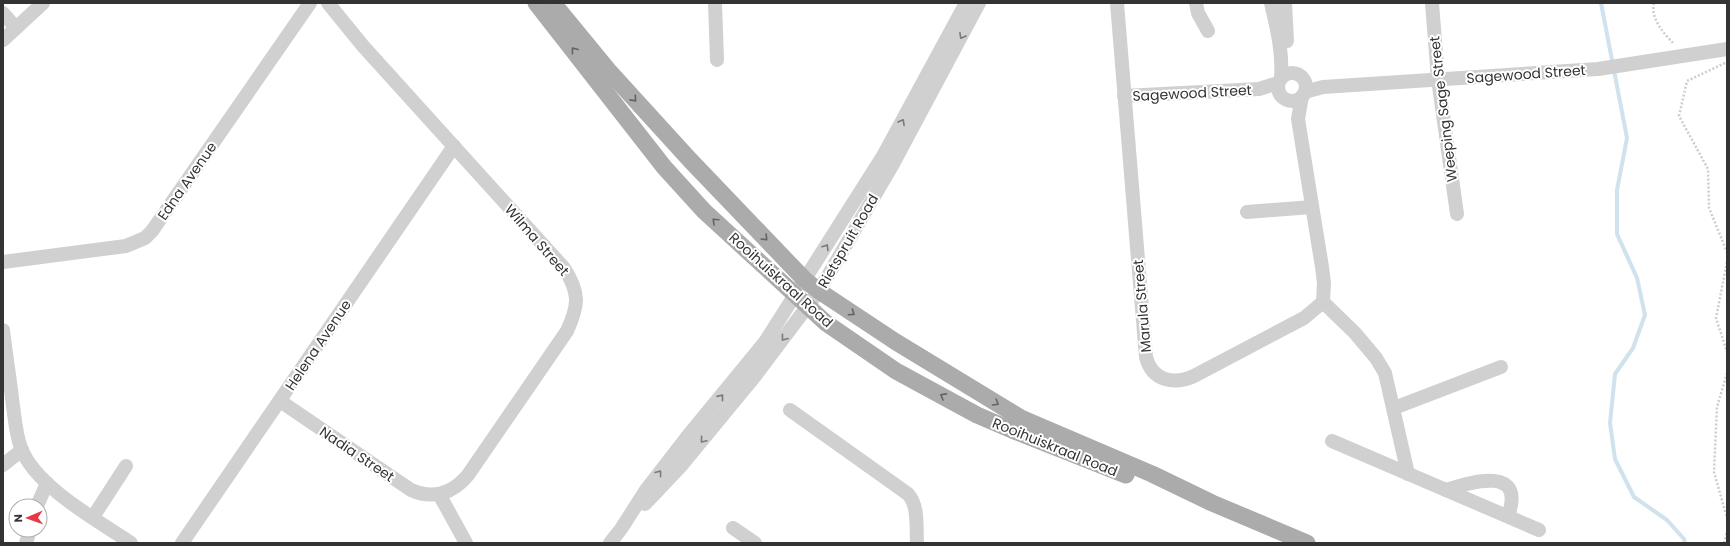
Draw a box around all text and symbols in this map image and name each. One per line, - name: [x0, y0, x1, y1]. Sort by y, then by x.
- one-way arrow: [959, 32, 966, 40]
- street label: Weeping Sage Street: [1424, 35, 1462, 183]
- one-way arrow: [571, 48, 578, 55]
- street label: Sagewood Street: [1466, 60, 1586, 88]
- street label: Sagewood Street: [1132, 80, 1252, 106]
- one-way arrow: [629, 94, 637, 102]
- one-way arrow: [897, 119, 904, 127]
- street label: Edna Avenue: [153, 138, 222, 224]
- street label: Rietspruit Road: [813, 190, 883, 292]
- street label: Wilma Street: [500, 200, 574, 280]
- one-way arrow: [712, 218, 720, 226]
- street label: Rooihuiskraal Road: [725, 228, 837, 332]
- one-way arrow: [760, 234, 767, 241]
- one-way arrow: [821, 244, 828, 251]
- street label: Marula Street: [1128, 259, 1156, 353]
- street label: Helena Avenue: [280, 296, 356, 394]
- one-way arrow: [848, 308, 855, 316]
- one-way arrow: [781, 334, 788, 341]
- one-way arrow: [940, 393, 947, 401]
- one-way arrow: [717, 394, 724, 402]
- one-way arrow: [992, 398, 999, 405]
- street label: Rooihuiskraal Road: [989, 413, 1121, 481]
- street label: Nadia Street: [316, 422, 398, 486]
- one-way arrow: [700, 435, 707, 442]
- one-way arrow: [654, 471, 661, 478]
- north arrow: [8, 498, 48, 538]
- text: N: [10, 514, 26, 523]

